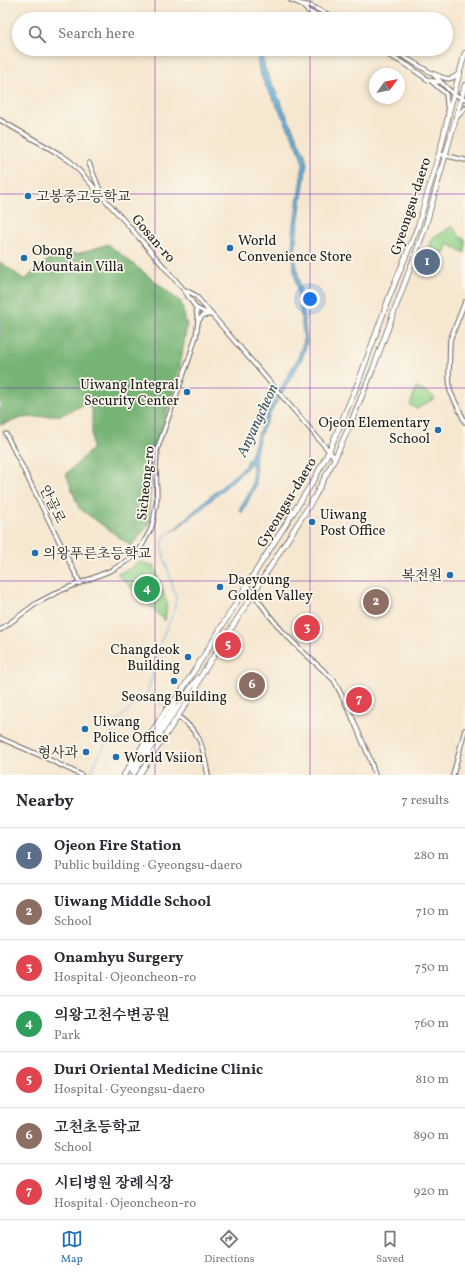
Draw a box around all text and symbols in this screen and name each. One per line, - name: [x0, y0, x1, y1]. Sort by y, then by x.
- search box: [12, 12, 453, 56]
- icon: search: [26, 23, 48, 45]
- text: Search here: [58, 24, 135, 45]
- north arrow: [369, 68, 405, 104]
- street label: Gyeongsu-daero: [387, 155, 436, 258]
- place label: 고봉중고등학교: [36, 188, 131, 207]
- marker: 고봉중고등학교: [23, 191, 33, 201]
- street label: Gosan-ro: [127, 211, 179, 267]
- place label: World Convenience Store: [238, 232, 352, 267]
- place label: Obong Mountain Villa: [32, 242, 124, 277]
- marker: World Convenience Store: [225, 243, 235, 253]
- pin: 1: [414, 247, 440, 277]
- marker: Obong Mountain Villa: [19, 253, 29, 263]
- your location: [300, 289, 320, 309]
- place label: Uiwang Integral Security Center: [80, 376, 179, 411]
- water label: Anyangcheon: [232, 380, 285, 462]
- marker: Uiwang Integral Security Center: [182, 387, 192, 397]
- place label: Ojeon Elementary School: [319, 414, 430, 449]
- marker: Ojeon Elementary School: [433, 425, 443, 435]
- street label: Sicheong-ro: [133, 445, 160, 521]
- street label: Gyeongsu-daero: [253, 454, 322, 551]
- street label: 안골로: [34, 482, 69, 527]
- place label: Uiwang Post Office: [320, 506, 386, 541]
- marker: Uiwang Post Office: [307, 517, 317, 527]
- place label: 의왕푸른초등학교: [43, 545, 152, 564]
- marker: 의왕푸른초등학교: [30, 548, 40, 558]
- place label: 복전원: [401, 567, 442, 586]
- marker: 복전원: [445, 570, 455, 580]
- place label: Daeyoung Golden Valley: [228, 571, 313, 606]
- pin: 4: [134, 574, 160, 604]
- marker: Daeyoung Golden Valley: [215, 582, 225, 592]
- pin: 2: [363, 587, 389, 617]
- pin: 3: [294, 613, 320, 643]
- pin: 5: [215, 630, 241, 660]
- place label: Changdeok Building: [111, 641, 180, 676]
- marker: Changdeok Building: [183, 652, 193, 662]
- pin: 6: [239, 670, 265, 700]
- marker: Seosang Building: [169, 676, 179, 686]
- pin: 7: [346, 685, 372, 715]
- place label: Seosang Building: [121, 688, 227, 707]
- place label: Uiwang Police Office: [93, 713, 169, 748]
- marker: Uiwang Police Office: [80, 724, 90, 734]
- place label: 형사과: [37, 744, 78, 763]
- marker: 형사과: [81, 747, 91, 757]
- place label: World Vsiion: [124, 749, 203, 768]
- marker: World Vsiion: [111, 752, 121, 762]
- text: Nearby: [16, 790, 74, 813]
- text: 7 results: [402, 792, 449, 810]
- text: Ojeon Fire Station: [54, 836, 181, 857]
- text: 1: [26, 847, 32, 865]
- text: 280 m: [413, 847, 449, 865]
- text: Public building · Gyeongsu-daero: [54, 857, 242, 875]
- text: Uiwang Middle School: [54, 892, 211, 913]
- text: 2: [26, 903, 32, 921]
- text: 710 m: [416, 903, 449, 921]
- text: School: [54, 913, 92, 931]
- text: Onamhyu Surgery: [54, 948, 184, 969]
- text: 3: [26, 959, 32, 977]
- text: 750 m: [415, 959, 449, 977]
- text: Hospital · Ojeoncheon-ro: [54, 969, 196, 987]
- text: 의왕고천수변공원: [54, 1006, 170, 1027]
- text: 4: [25, 1015, 33, 1033]
- text: 760 m: [414, 1015, 449, 1033]
- text: Park: [54, 1027, 81, 1045]
- text: Duri Oriental Medicine Clinic: [54, 1060, 263, 1081]
- text: 5: [26, 1071, 32, 1089]
- text: 810 m: [415, 1071, 449, 1089]
- text: Hospital · Gyeongsu-daero: [54, 1081, 205, 1099]
- text: 고천초등학교: [54, 1118, 141, 1139]
- text: 6: [25, 1127, 33, 1145]
- text: 890 m: [413, 1127, 449, 1145]
- text: School: [54, 1139, 92, 1157]
- text: 시티병원 장례식장: [54, 1174, 173, 1195]
- text: 7: [26, 1183, 32, 1201]
- text: 920 m: [413, 1183, 449, 1201]
- text: Hospital · Ojeoncheon-ro: [54, 1195, 196, 1213]
- tab: Map: [61, 1228, 83, 1267]
- tab: Directions: [204, 1228, 255, 1267]
- tab: Saved: [376, 1228, 404, 1267]

